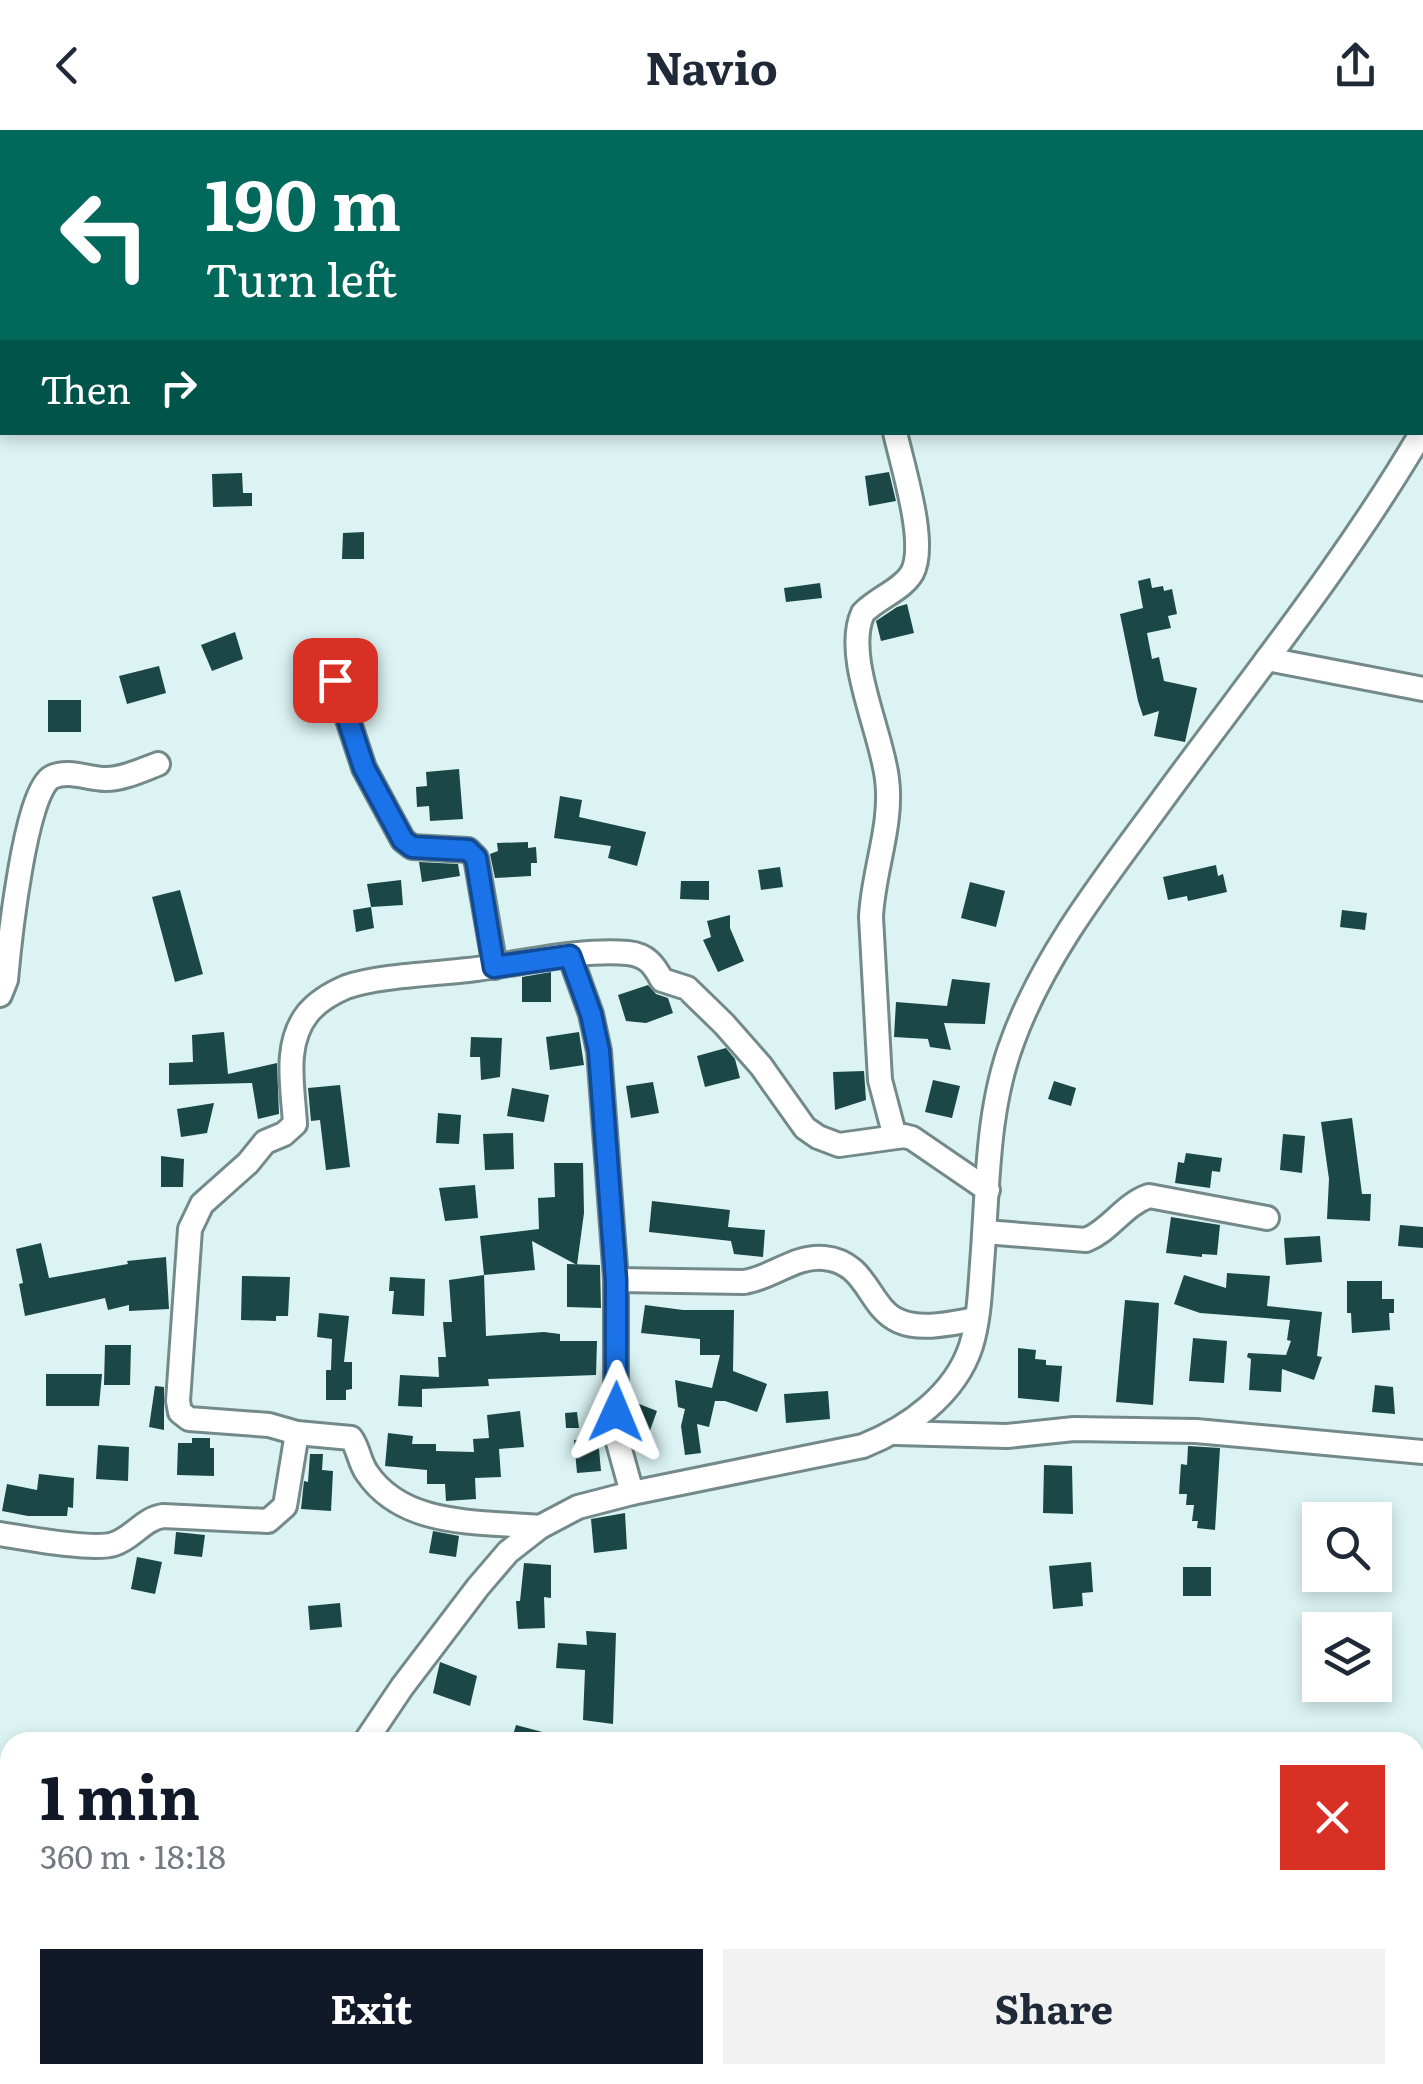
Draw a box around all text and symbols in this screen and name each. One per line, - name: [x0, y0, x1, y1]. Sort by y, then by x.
- text: Navio: [645, 32, 778, 99]
- icon: back: [40, 38, 95, 93]
- icon: share: [1328, 38, 1383, 93]
- text: 190 m: [205, 149, 401, 253]
- icon: left: [40, 170, 170, 300]
- text: Turn left: [205, 244, 397, 311]
- text: Then: [40, 359, 131, 416]
- icon: right: [151, 360, 206, 415]
- pin: [293, 638, 378, 723]
- icon: arrive: [308, 653, 363, 708]
- position arrow: [564, 1360, 668, 1464]
- map controls: [1302, 1502, 1392, 1702]
- button: search: [1302, 1502, 1392, 1592]
- button: layers: [1302, 1612, 1392, 1702]
- text: 1 min: [40, 1749, 200, 1838]
- button: close: [1280, 1765, 1385, 1870]
- text: 360 m · 18:18: [40, 1831, 226, 1879]
- button: Exit: [40, 1949, 703, 2064]
- button: Share: [723, 1949, 1385, 2064]

